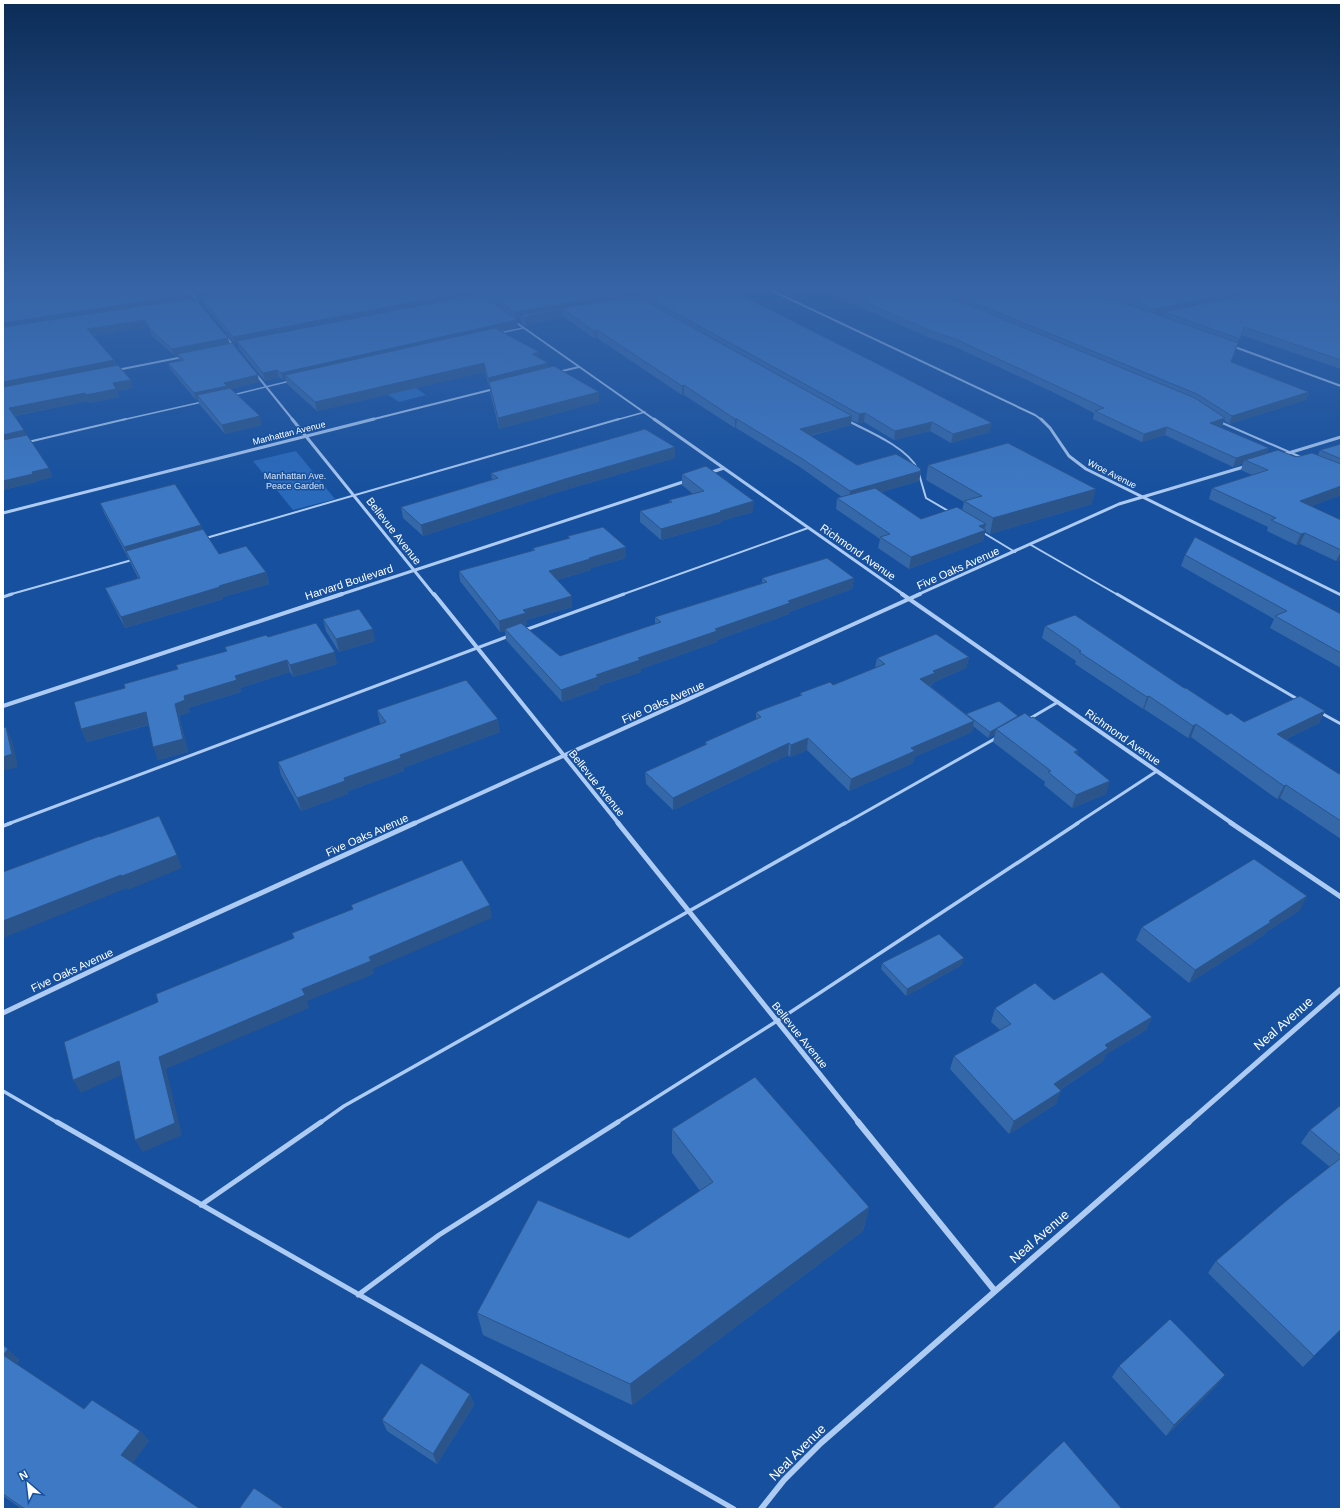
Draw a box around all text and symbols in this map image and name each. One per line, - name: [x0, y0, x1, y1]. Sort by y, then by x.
- street label: Manhattan Avenue: [251, 419, 327, 447]
- street label: Wroe Avenue: [1086, 457, 1138, 491]
- park label: Manhattan Ave. Peace Garden: [264, 471, 326, 491]
- street label: Bellevue Avenue: [364, 495, 424, 567]
- street label: Richmond Avenue: [818, 522, 898, 582]
- street label: Five Oaks Avenue: [915, 544, 1001, 592]
- street label: Harvard Boulevard: [304, 562, 394, 602]
- street label: Five Oaks Avenue: [620, 678, 706, 726]
- street label: Richmond Avenue: [1083, 707, 1163, 767]
- street label: Bellevue Avenue: [567, 747, 627, 819]
- street label: Five Oaks Avenue: [324, 811, 410, 859]
- street label: Five Oaks Avenue: [29, 946, 115, 994]
- street label: Neal Avenue: [1251, 994, 1316, 1053]
- street label: Bellevue Avenue: [770, 999, 830, 1071]
- street label: Neal Avenue: [1007, 1207, 1072, 1266]
- street label: Neal Avenue: [766, 1421, 829, 1484]
- north arrow: [8, 1464, 48, 1504]
- text: N: [17, 1468, 30, 1482]

